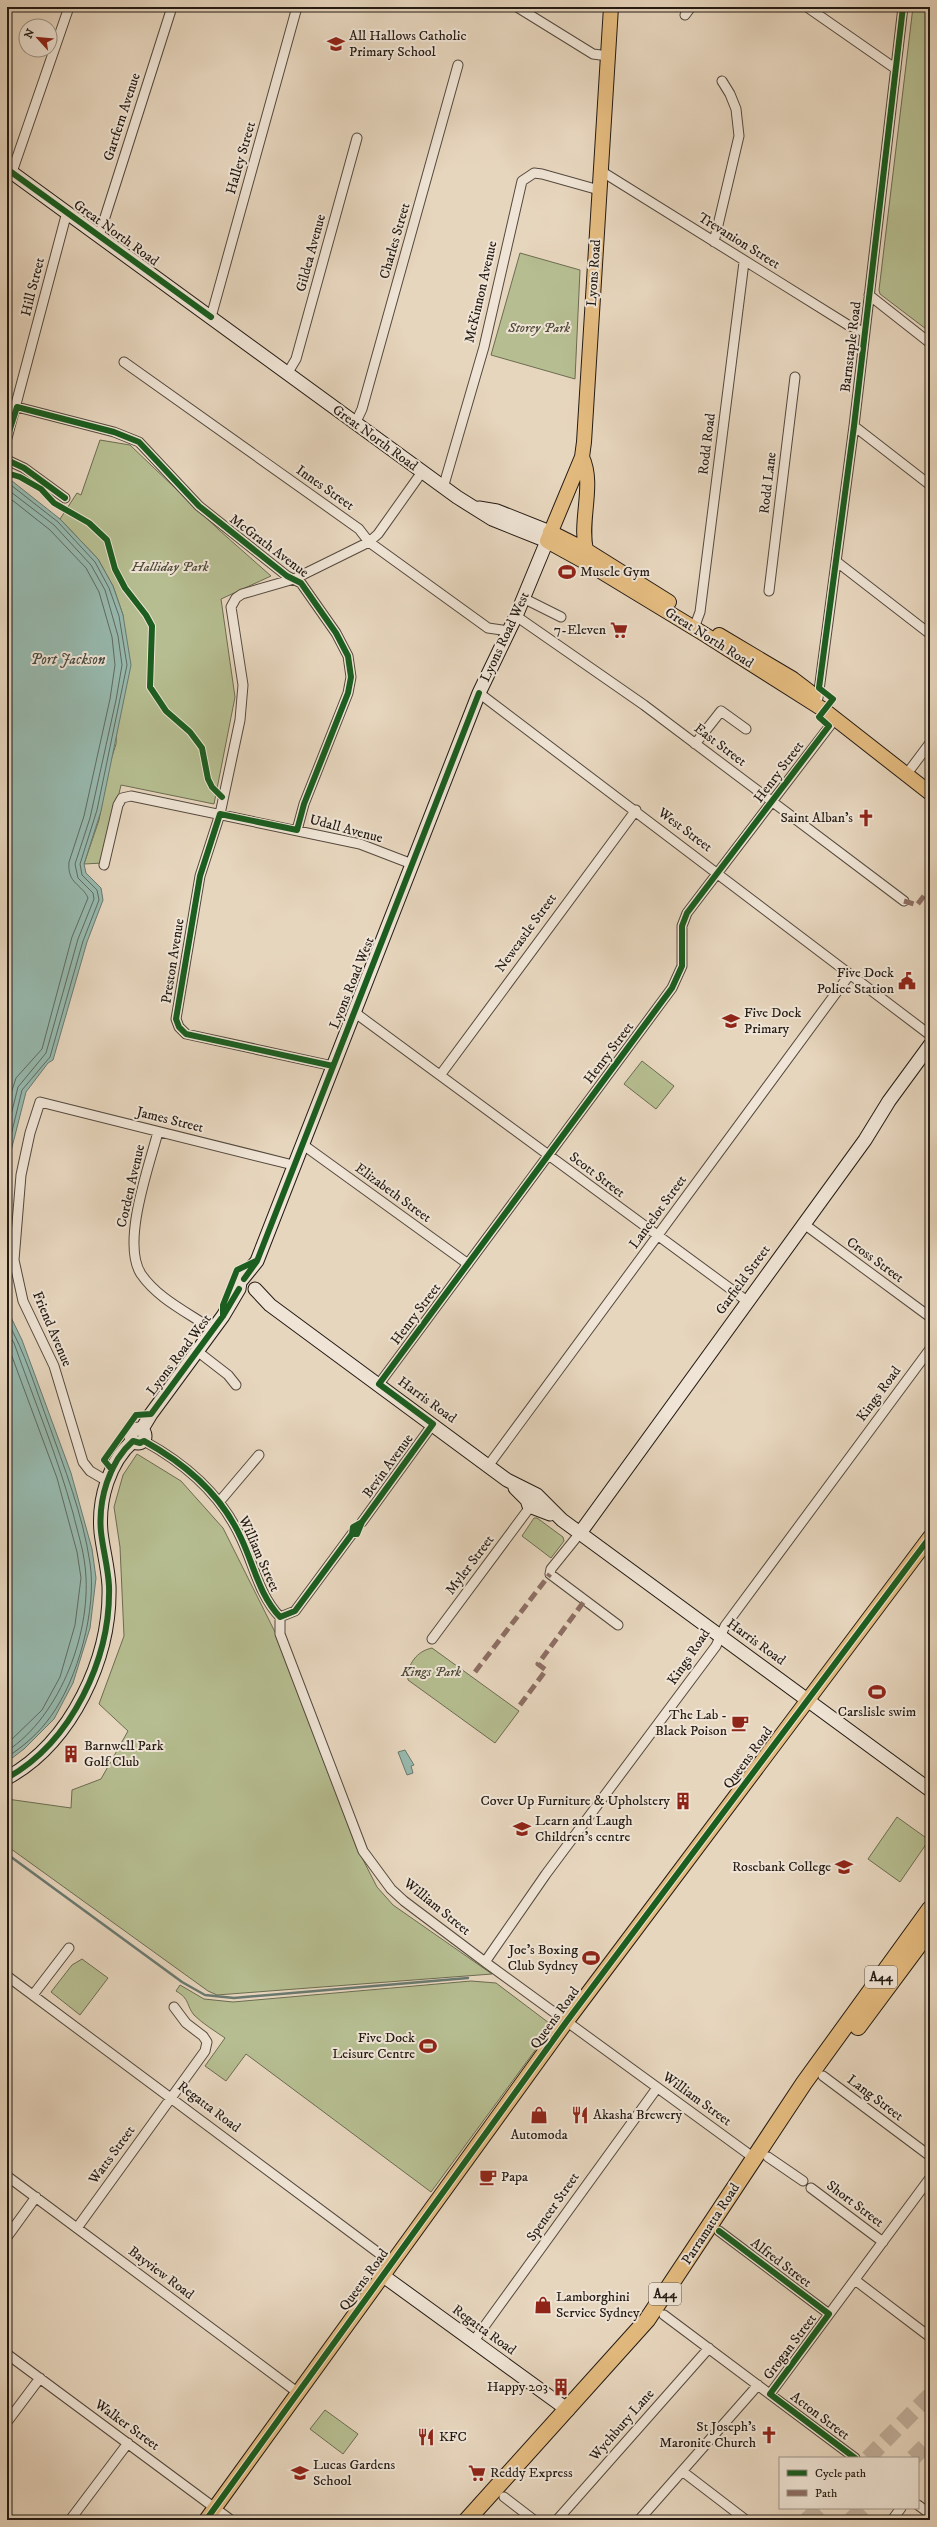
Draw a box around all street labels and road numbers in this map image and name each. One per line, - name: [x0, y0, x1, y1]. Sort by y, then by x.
- street label: Gartfern Avenue: [99, 71, 145, 163]
- street label: Halley Street: [222, 119, 260, 196]
- street label: Great North Road: [70, 196, 162, 270]
- street label: Charles Street: [376, 200, 415, 281]
- street label: Trevanion Street: [695, 209, 784, 274]
- street label: Gildea Avenue: [292, 212, 330, 294]
- street label: McKinnon Avenue: [461, 239, 502, 345]
- street label: Lyons Road: [583, 239, 605, 307]
- street label: Hill Street: [17, 255, 49, 318]
- street label: Barnstaple Road: [837, 301, 866, 393]
- street label: Great North Road: [329, 401, 421, 475]
- street label: Rodd Road: [694, 412, 720, 476]
- street label: Rodd Lane: [755, 451, 781, 515]
- street label: Innes Street: [292, 461, 358, 515]
- street label: McGrath Avenue: [226, 510, 312, 582]
- street label: Lyons Road West: [476, 589, 534, 685]
- street label: Great North Road: [661, 604, 757, 672]
- street label: East Street: [690, 719, 750, 771]
- street label: Henry Street: [750, 737, 808, 806]
- street label: West Street: [654, 803, 716, 857]
- street label: Udall Avenue: [307, 811, 385, 847]
- street label: Newcastle Street: [491, 890, 561, 976]
- street label: Preston Avenue: [157, 917, 189, 1005]
- street label: Lyons Road West: [325, 934, 379, 1032]
- street label: Henry Street: [580, 1018, 638, 1087]
- street label: James Street: [133, 1103, 206, 1137]
- street label: Corden Avenue: [113, 1143, 149, 1229]
- street label: Scott Street: [566, 1148, 629, 1202]
- street label: Elizabeth Street: [351, 1159, 435, 1227]
- street label: Lancelot Street: [625, 1171, 691, 1252]
- street label: Cross Street: [843, 1233, 908, 1287]
- street label: Garfield Street: [712, 1241, 775, 1318]
- street label: Henry Street: [387, 1279, 445, 1348]
- street label: Friend Avenue: [28, 1289, 76, 1370]
- street label: Lyons Road West: [143, 1310, 216, 1399]
- street label: Kings Road: [853, 1363, 905, 1425]
- street label: Harris Road: [394, 1373, 460, 1427]
- street label: Bevin Avenue: [359, 1430, 417, 1502]
- street label: William Street: [234, 1512, 284, 1595]
- street label: Myler Street: [442, 1531, 499, 1598]
- street label: Harris Road: [723, 1615, 789, 1669]
- street label: Kings Road: [664, 1625, 714, 1689]
- street label: Queens Road: [719, 1723, 777, 1793]
- street label: William Street: [399, 1874, 475, 1940]
- road number: A44: [865, 1966, 897, 1988]
- street label: Queens Road: [526, 1983, 584, 2053]
- street label: William Street: [658, 2067, 735, 2130]
- street label: Lang Street: [843, 2071, 907, 2125]
- street label: Regatta Road: [174, 2077, 244, 2137]
- street label: Watts Street: [84, 2122, 139, 2188]
- street label: Spencer Street: [523, 2168, 584, 2245]
- street label: Short Street: [823, 2177, 888, 2232]
- street label: Parramatta Road: [678, 2180, 744, 2268]
- street label: Alfred Street: [747, 2234, 815, 2292]
- street label: Bayview Road: [124, 2242, 198, 2304]
- street label: Queens Road: [335, 2245, 393, 2315]
- road number: A44: [649, 2283, 681, 2305]
- street label: Regatta Road: [448, 2301, 520, 2359]
- street label: Grogan Street: [759, 2310, 821, 2384]
- street label: Wychbury Lane: [585, 2385, 658, 2466]
- street label: Acton Street: [787, 2388, 854, 2444]
- street label: Walker Street: [90, 2395, 163, 2455]

